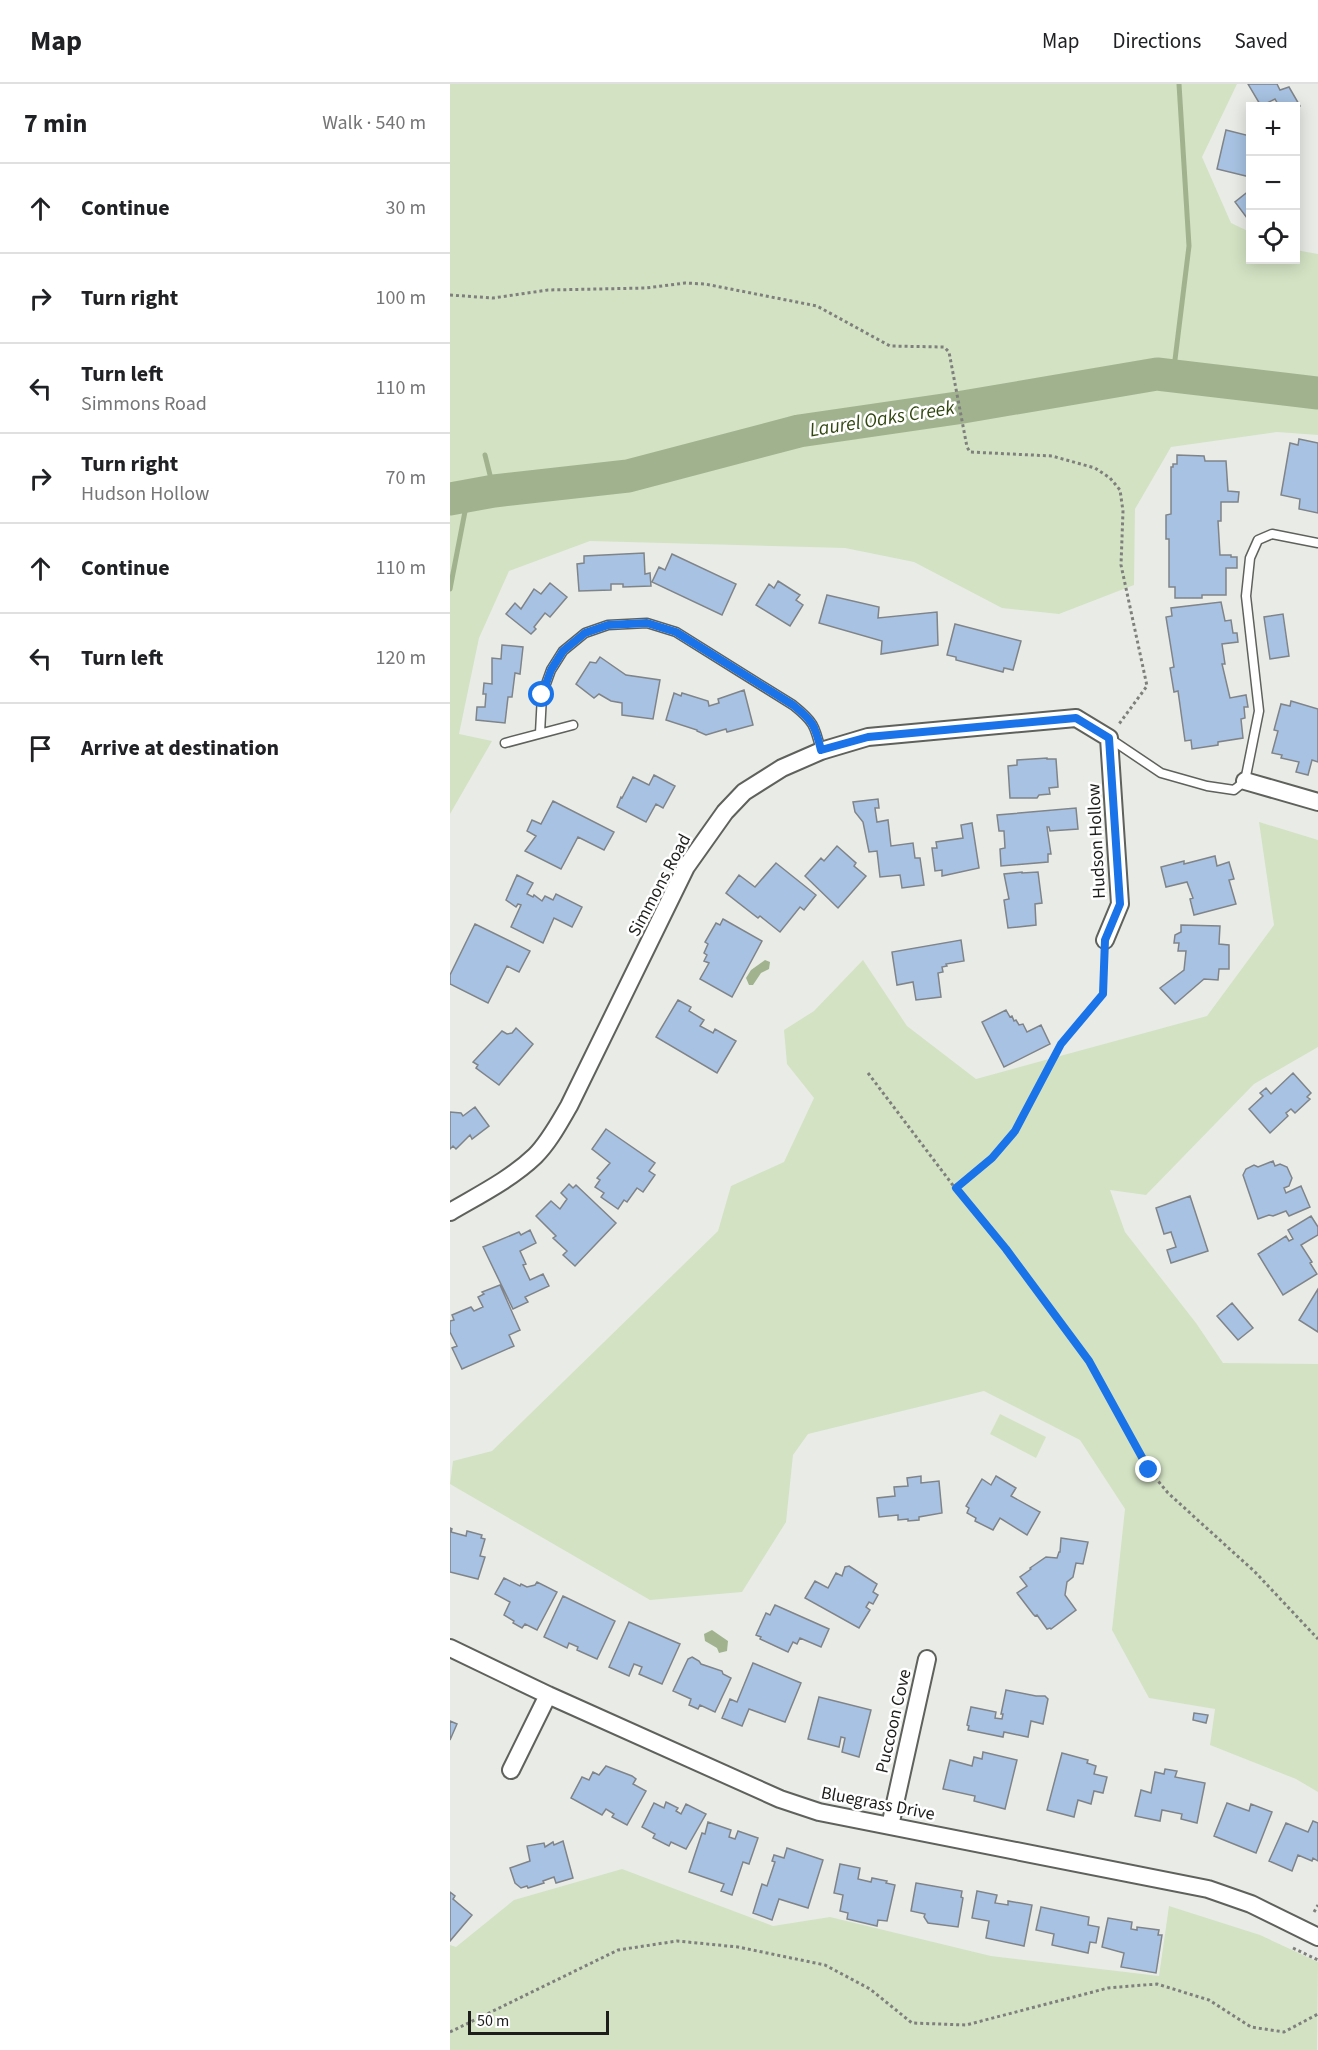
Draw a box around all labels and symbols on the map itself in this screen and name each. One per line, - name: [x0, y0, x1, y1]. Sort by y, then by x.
- water label: Laurel Oaks Creek: [808, 394, 957, 444]
- route start: [528, 681, 554, 707]
- street label: Hudson Hollow: [1081, 783, 1112, 899]
- street label: Simmons Road: [622, 829, 697, 941]
- route end: [1135, 1456, 1161, 1482]
- street label: Puccoon Cove: [869, 1667, 918, 1775]
- street label: Bluegrass Drive: [819, 1780, 937, 1827]
- scale bar: [468, 2008, 609, 2036]

